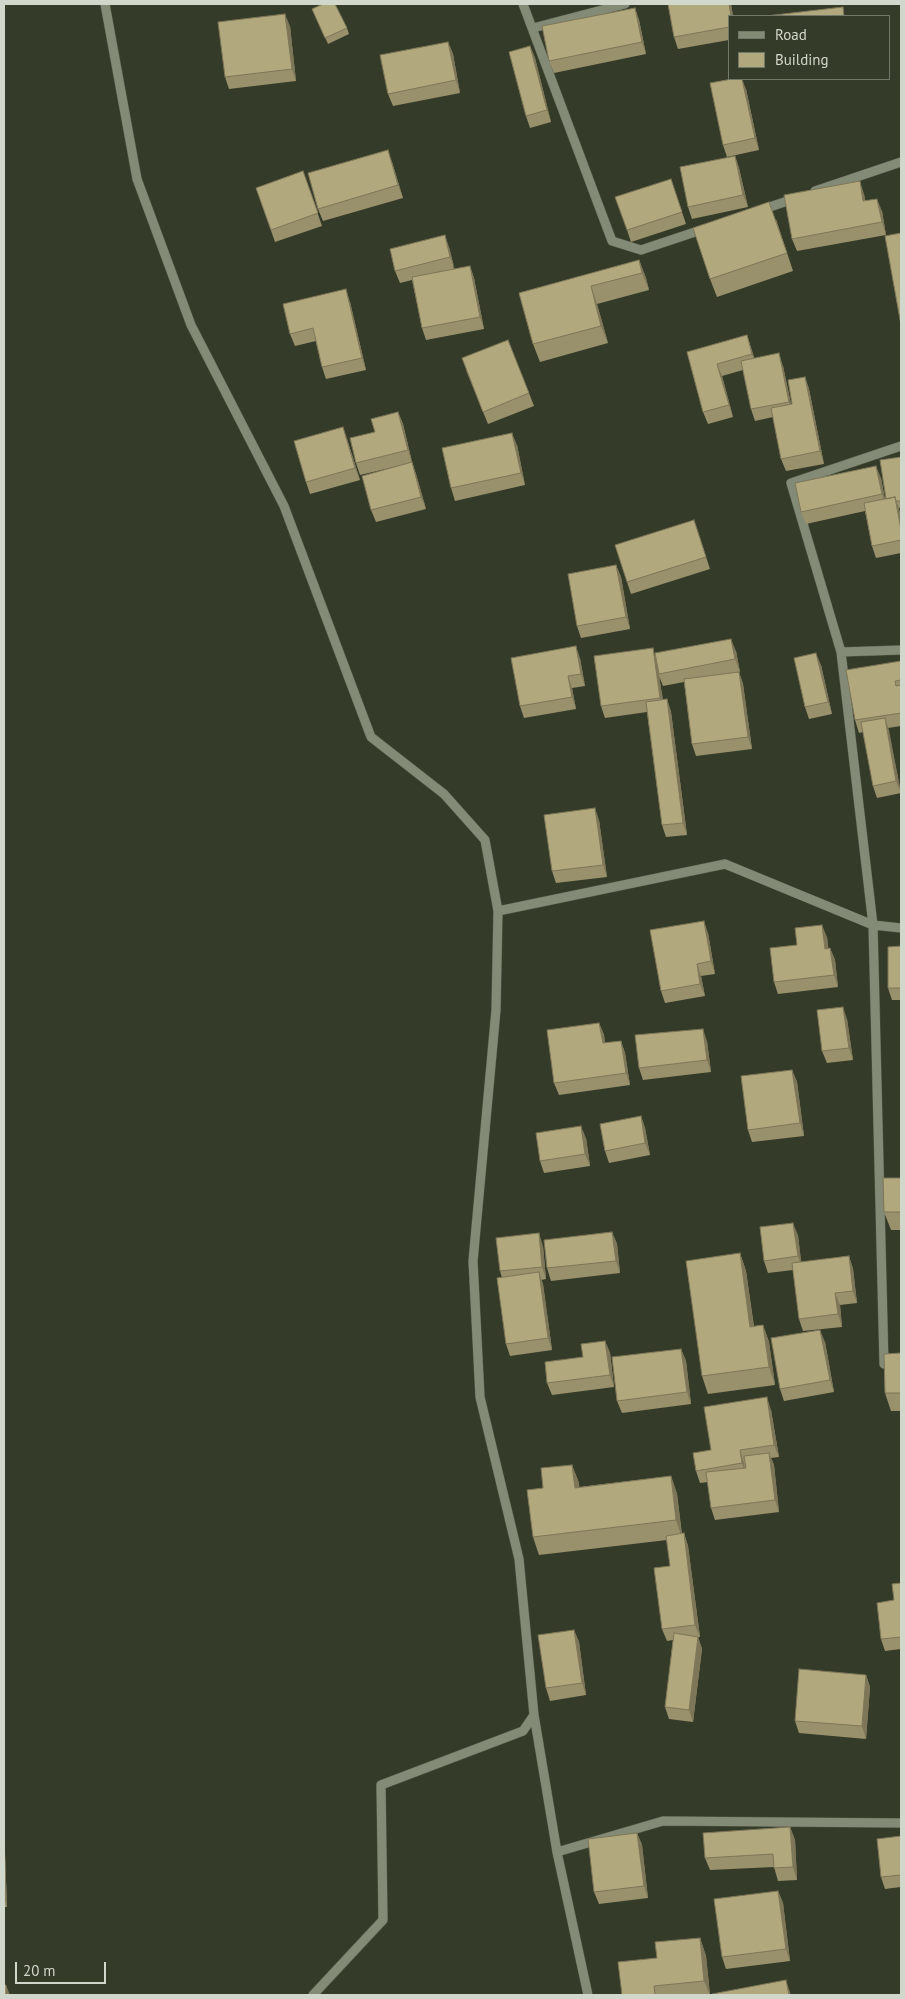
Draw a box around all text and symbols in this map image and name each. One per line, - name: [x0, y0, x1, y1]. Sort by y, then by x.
- legend: [728, 15, 890, 80]
- text: Road: [775, 25, 807, 44]
- text: Building: [775, 50, 829, 69]
- scale bar: [18, 1952, 109, 1984]
- text: 20 m: [23, 1961, 56, 1980]

